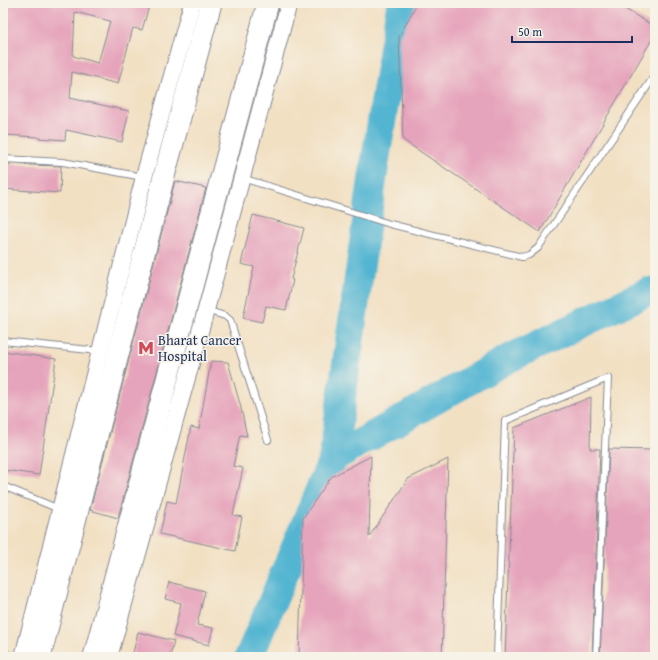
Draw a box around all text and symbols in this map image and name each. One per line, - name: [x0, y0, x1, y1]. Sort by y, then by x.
- scale bar: [512, 18, 632, 44]
- text: 50 m: [518, 23, 542, 40]
- place label: Bharat Cancer Hospital: [158, 330, 242, 366]
- metro station icon: Bharat Cancer Hospital: [137, 339, 155, 357]

